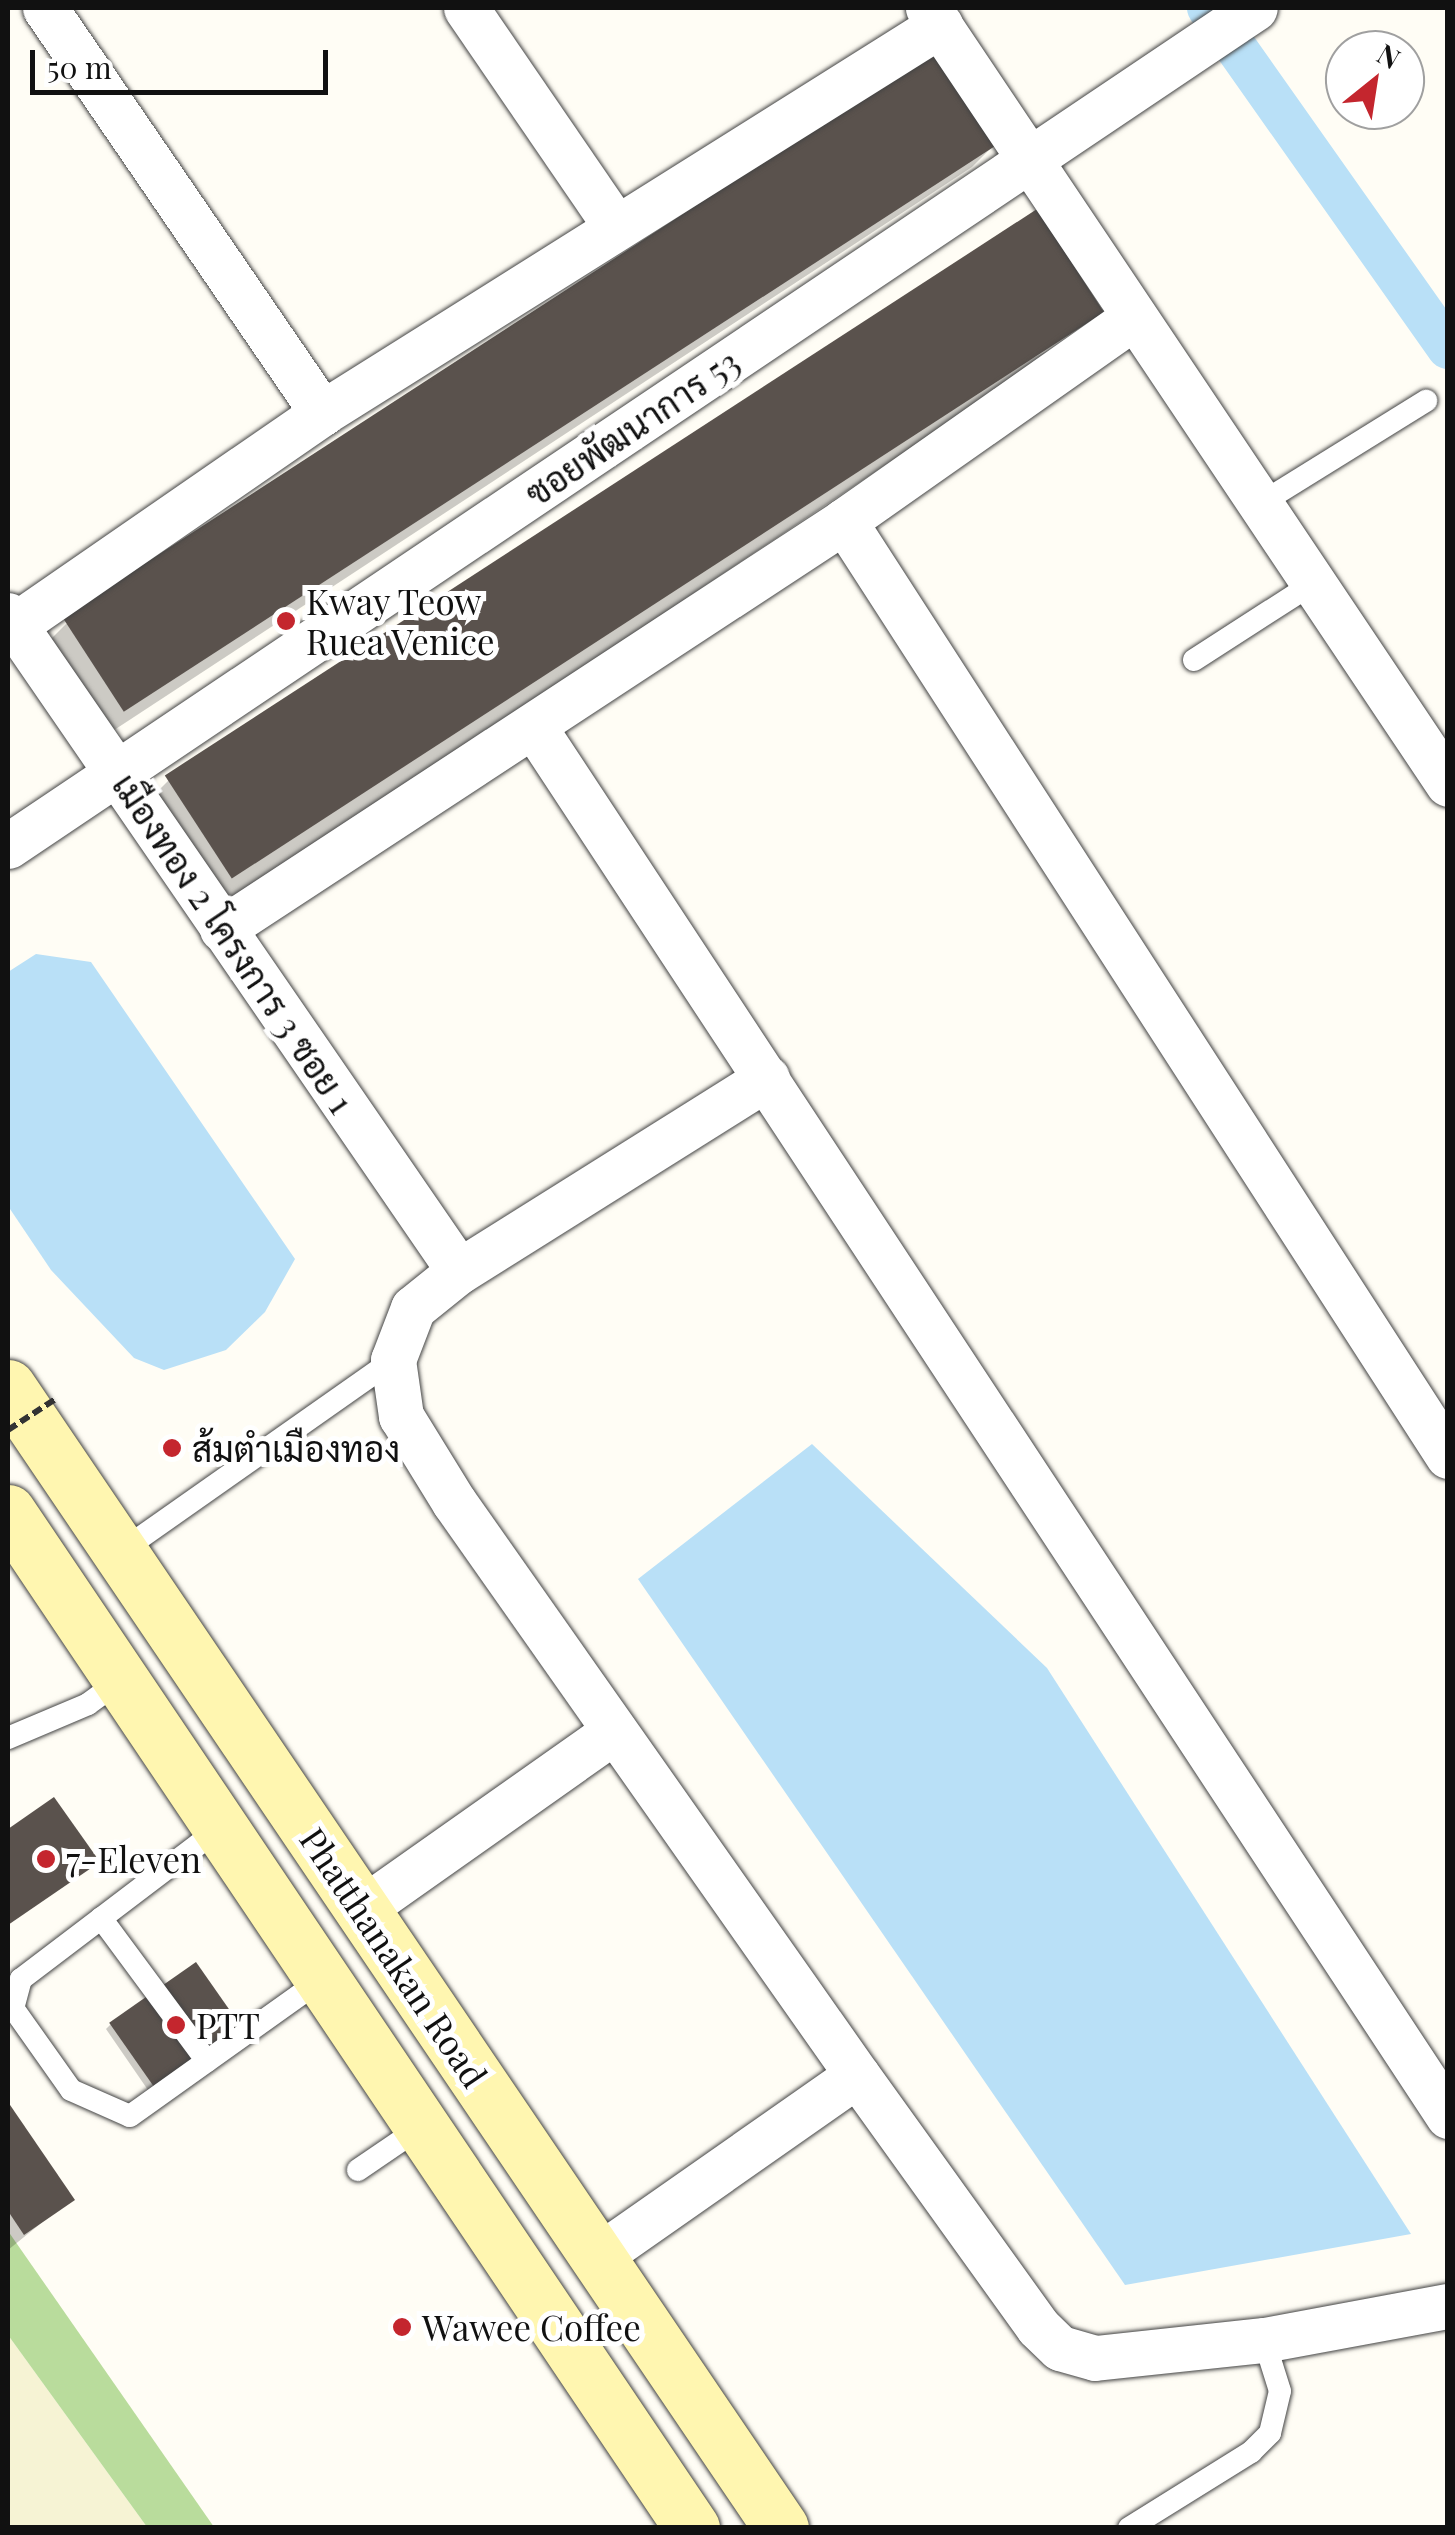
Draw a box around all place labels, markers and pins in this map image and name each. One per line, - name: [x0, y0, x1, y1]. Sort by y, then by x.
- place label: Kway Teow Ruea Venice: [306, 580, 496, 662]
- marker: Kway Teow Ruea Venice: [275, 610, 297, 632]
- place label: ส้มตำเมืองทอง: [192, 1427, 400, 1469]
- marker: ส้มตำเมืองทอง: [161, 1437, 183, 1459]
- place label: 7-Eleven: [66, 1838, 201, 1880]
- marker: 7-Eleven: [35, 1848, 57, 1870]
- place label: PTT: [196, 2004, 260, 2046]
- marker: PTT: [165, 2014, 187, 2036]
- place label: Wawee Coffee: [422, 2306, 641, 2348]
- marker: Wawee Coffee: [391, 2316, 413, 2338]

